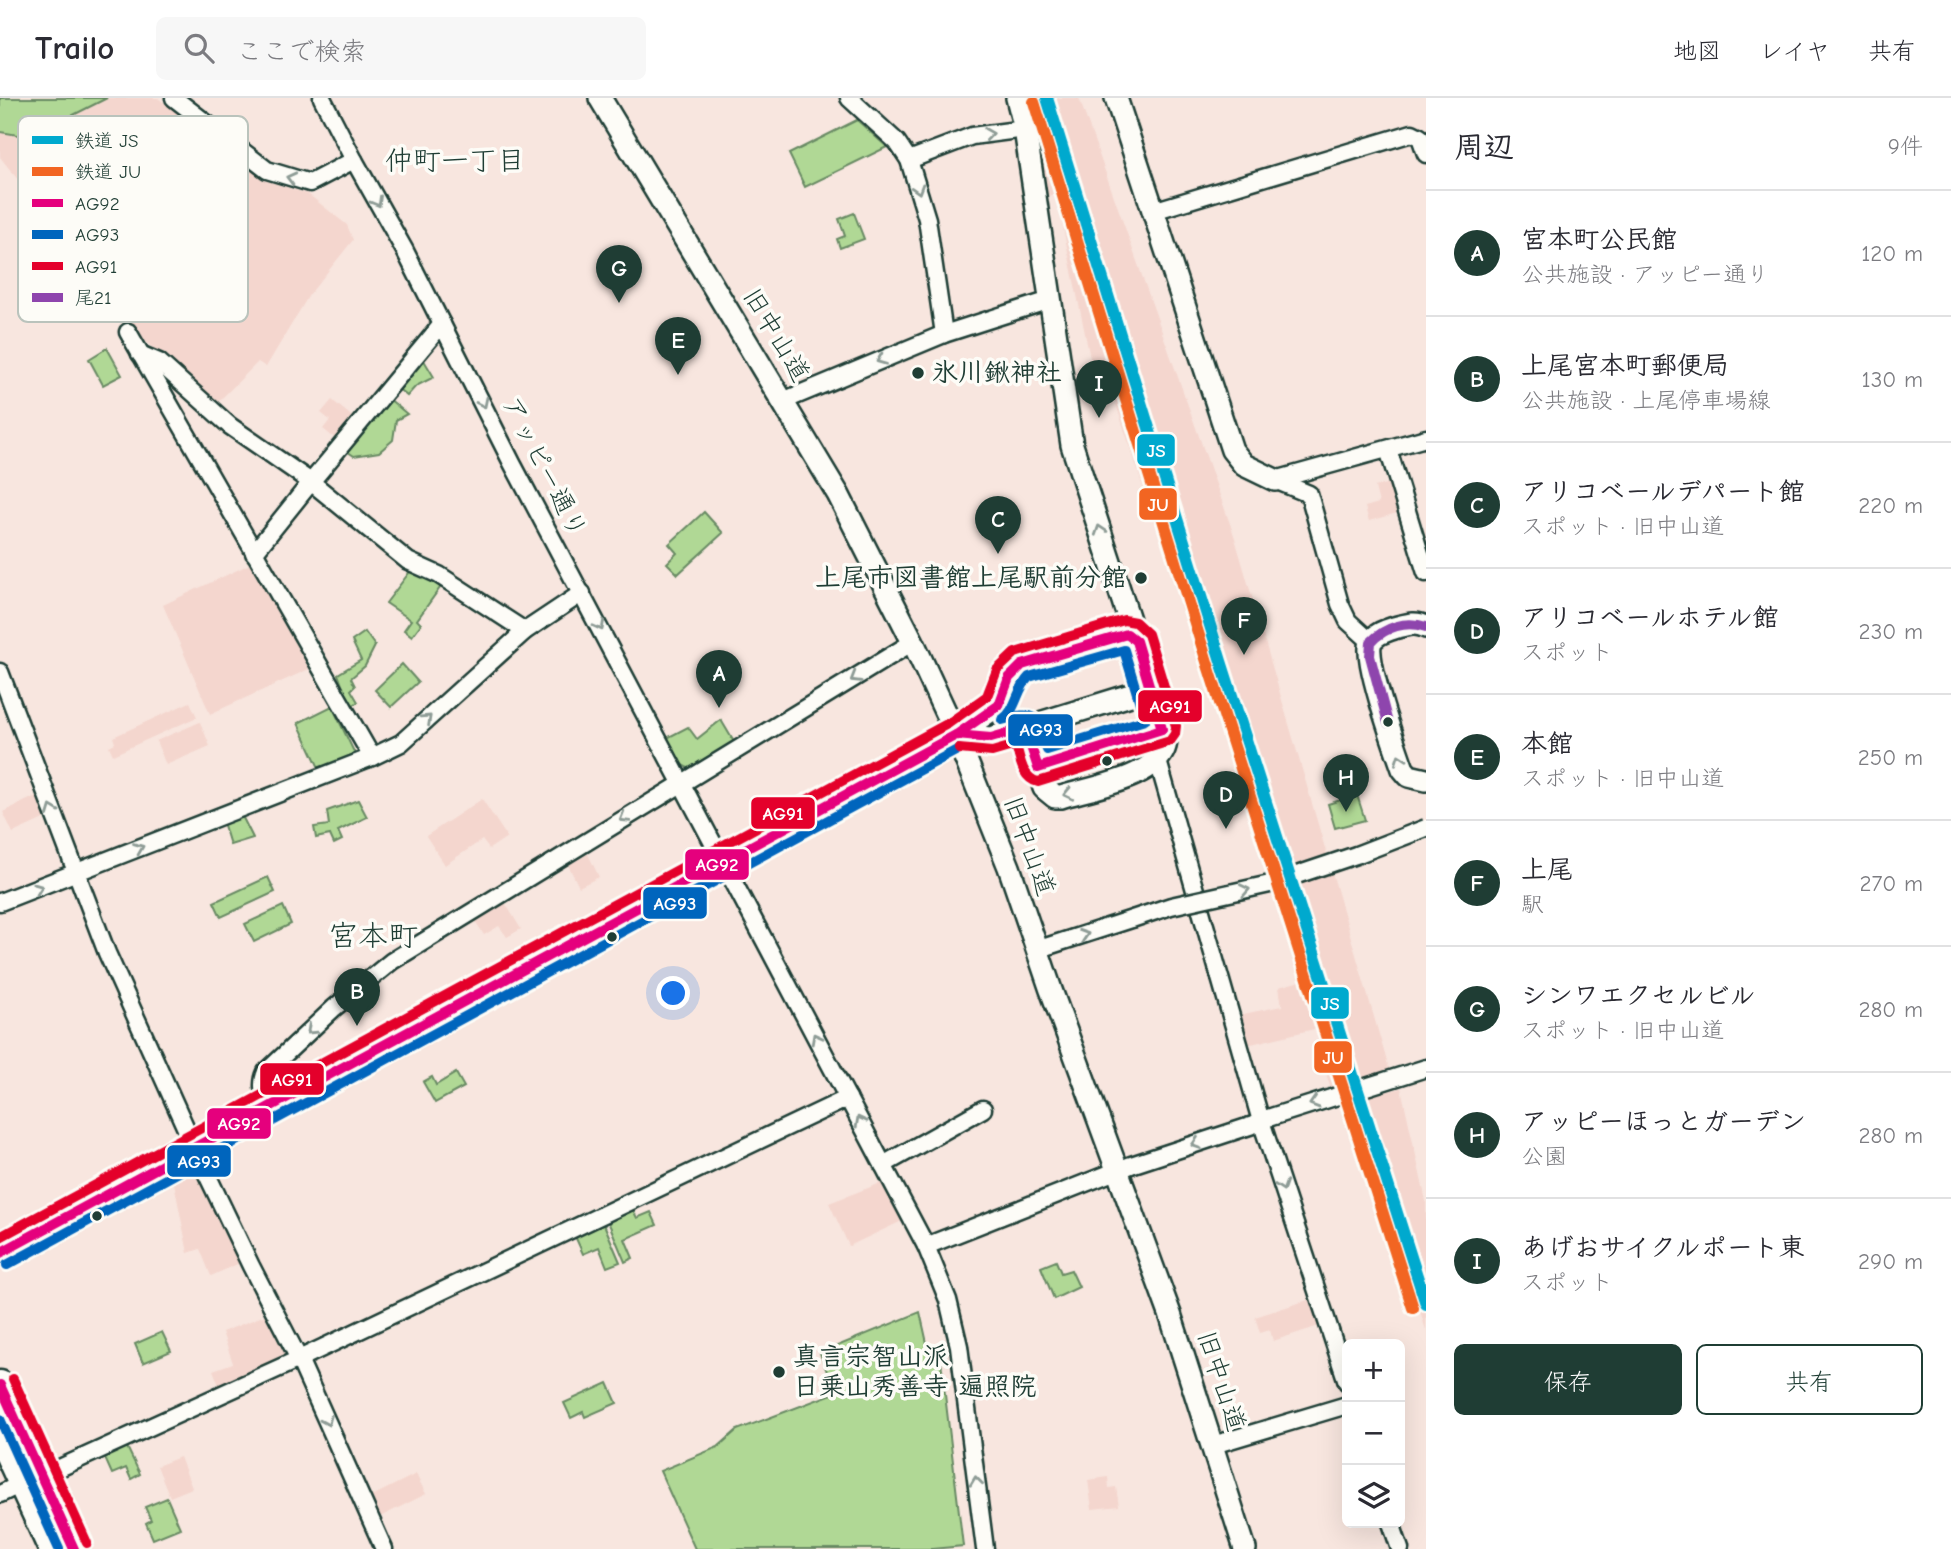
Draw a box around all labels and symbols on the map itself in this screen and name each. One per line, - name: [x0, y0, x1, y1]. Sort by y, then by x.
- legend: [18, 116, 248, 322]
- one-way arrow: [983, 127, 995, 142]
- text: 鉄道 JS: [75, 130, 139, 152]
- district label: 仲町一丁目: [385, 145, 525, 177]
- text: 鉄道 JU: [75, 161, 141, 183]
- one-way arrow: [285, 172, 297, 186]
- one-way arrow: [909, 183, 924, 195]
- text: AG92: [75, 193, 120, 215]
- one-way arrow: [369, 194, 382, 207]
- text: AG93: [75, 224, 119, 246]
- pin: G: [596, 245, 642, 303]
- text: AG91: [75, 256, 117, 278]
- street label: 旧中山道: [736, 283, 816, 387]
- text: 尾21: [75, 287, 111, 309]
- pin: E: [655, 317, 701, 375]
- one-way arrow: [876, 352, 889, 366]
- place label: 氷川鍬神社: [932, 358, 1062, 388]
- pin: I: [1076, 360, 1122, 418]
- marker: 氷川鍬神社: [910, 365, 926, 381]
- street label: アッピー通り: [496, 391, 592, 543]
- one-way arrow: [475, 396, 489, 408]
- line badge: JS: [1136, 433, 1176, 467]
- text: JS: [1146, 440, 1166, 462]
- line badge: JU: [1138, 487, 1178, 521]
- text: JU: [1147, 494, 1169, 516]
- pin: C: [975, 496, 1021, 554]
- one-way arrow: [1094, 524, 1108, 536]
- place label: 上尾市図書館上尾駅前分館: [815, 563, 1127, 593]
- marker: 上尾市図書館上尾駅前分館: [1133, 570, 1149, 586]
- pin: F: [1221, 597, 1267, 655]
- one-way arrow: [592, 619, 605, 631]
- pin: A: [696, 650, 742, 708]
- one-way arrow: [849, 669, 862, 682]
- line badge: AG91: [1137, 689, 1203, 723]
- text: AG91: [1150, 696, 1190, 718]
- line badge: AG93: [1007, 713, 1074, 747]
- one-way arrow: [419, 715, 432, 727]
- unlabelled marker: [1381, 715, 1395, 729]
- text: AG93: [1020, 719, 1062, 741]
- one-way arrow: [1394, 753, 1408, 765]
- unlabelled marker: [1100, 754, 1114, 768]
- pin: H: [1323, 754, 1369, 812]
- pin: D: [1203, 771, 1249, 829]
- one-way arrow: [1062, 786, 1074, 800]
- street label: 旧中山道: [997, 792, 1061, 900]
- line badge: AG91: [750, 796, 816, 830]
- text: AG91: [763, 803, 803, 825]
- one-way arrow: [46, 804, 60, 816]
- one-way arrow: [619, 810, 632, 823]
- one-way arrow: [132, 842, 144, 856]
- line badge: AG92: [684, 848, 750, 881]
- text: AG92: [696, 854, 738, 876]
- one-way arrow: [31, 882, 43, 896]
- one-way arrow: [1239, 884, 1251, 898]
- line badge: AG93: [642, 886, 708, 920]
- text: AG93: [654, 893, 696, 915]
- district label: 宮本町: [328, 919, 418, 954]
- one-way arrow: [1078, 928, 1090, 943]
- unlabelled marker: [605, 930, 619, 944]
- pin: B: [334, 968, 380, 1026]
- your location: [656, 976, 690, 1010]
- line badge: JS: [1310, 986, 1350, 1020]
- text: JS: [1320, 993, 1340, 1015]
- one-way arrow: [306, 1022, 319, 1034]
- one-way arrow: [811, 1032, 825, 1045]
- line badge: JU: [1313, 1040, 1353, 1074]
- text: JU: [1322, 1047, 1344, 1069]
- line badge: AG91: [259, 1062, 325, 1096]
- text: AG91: [272, 1069, 312, 1091]
- one-way arrow: [1309, 1095, 1321, 1110]
- line badge: AG92: [206, 1107, 272, 1140]
- text: AG92: [218, 1113, 260, 1135]
- one-way arrow: [855, 1116, 868, 1128]
- one-way arrow: [1191, 1136, 1203, 1150]
- line badge: AG93: [166, 1144, 232, 1178]
- text: AG93: [178, 1151, 220, 1173]
- one-way arrow: [1274, 1180, 1288, 1192]
- unlabelled marker: [90, 1209, 104, 1223]
- street label: 旧中山道: [1191, 1327, 1251, 1435]
- place label: 真言宗智山派 日乗山秀善寺 遍照院: [793, 1342, 1036, 1402]
- marker: 真言宗智山派 日乗山秀善寺 遍照院: [771, 1364, 787, 1380]
- one-way arrow: [318, 1414, 332, 1426]
- one-way arrow: [969, 1475, 984, 1487]

